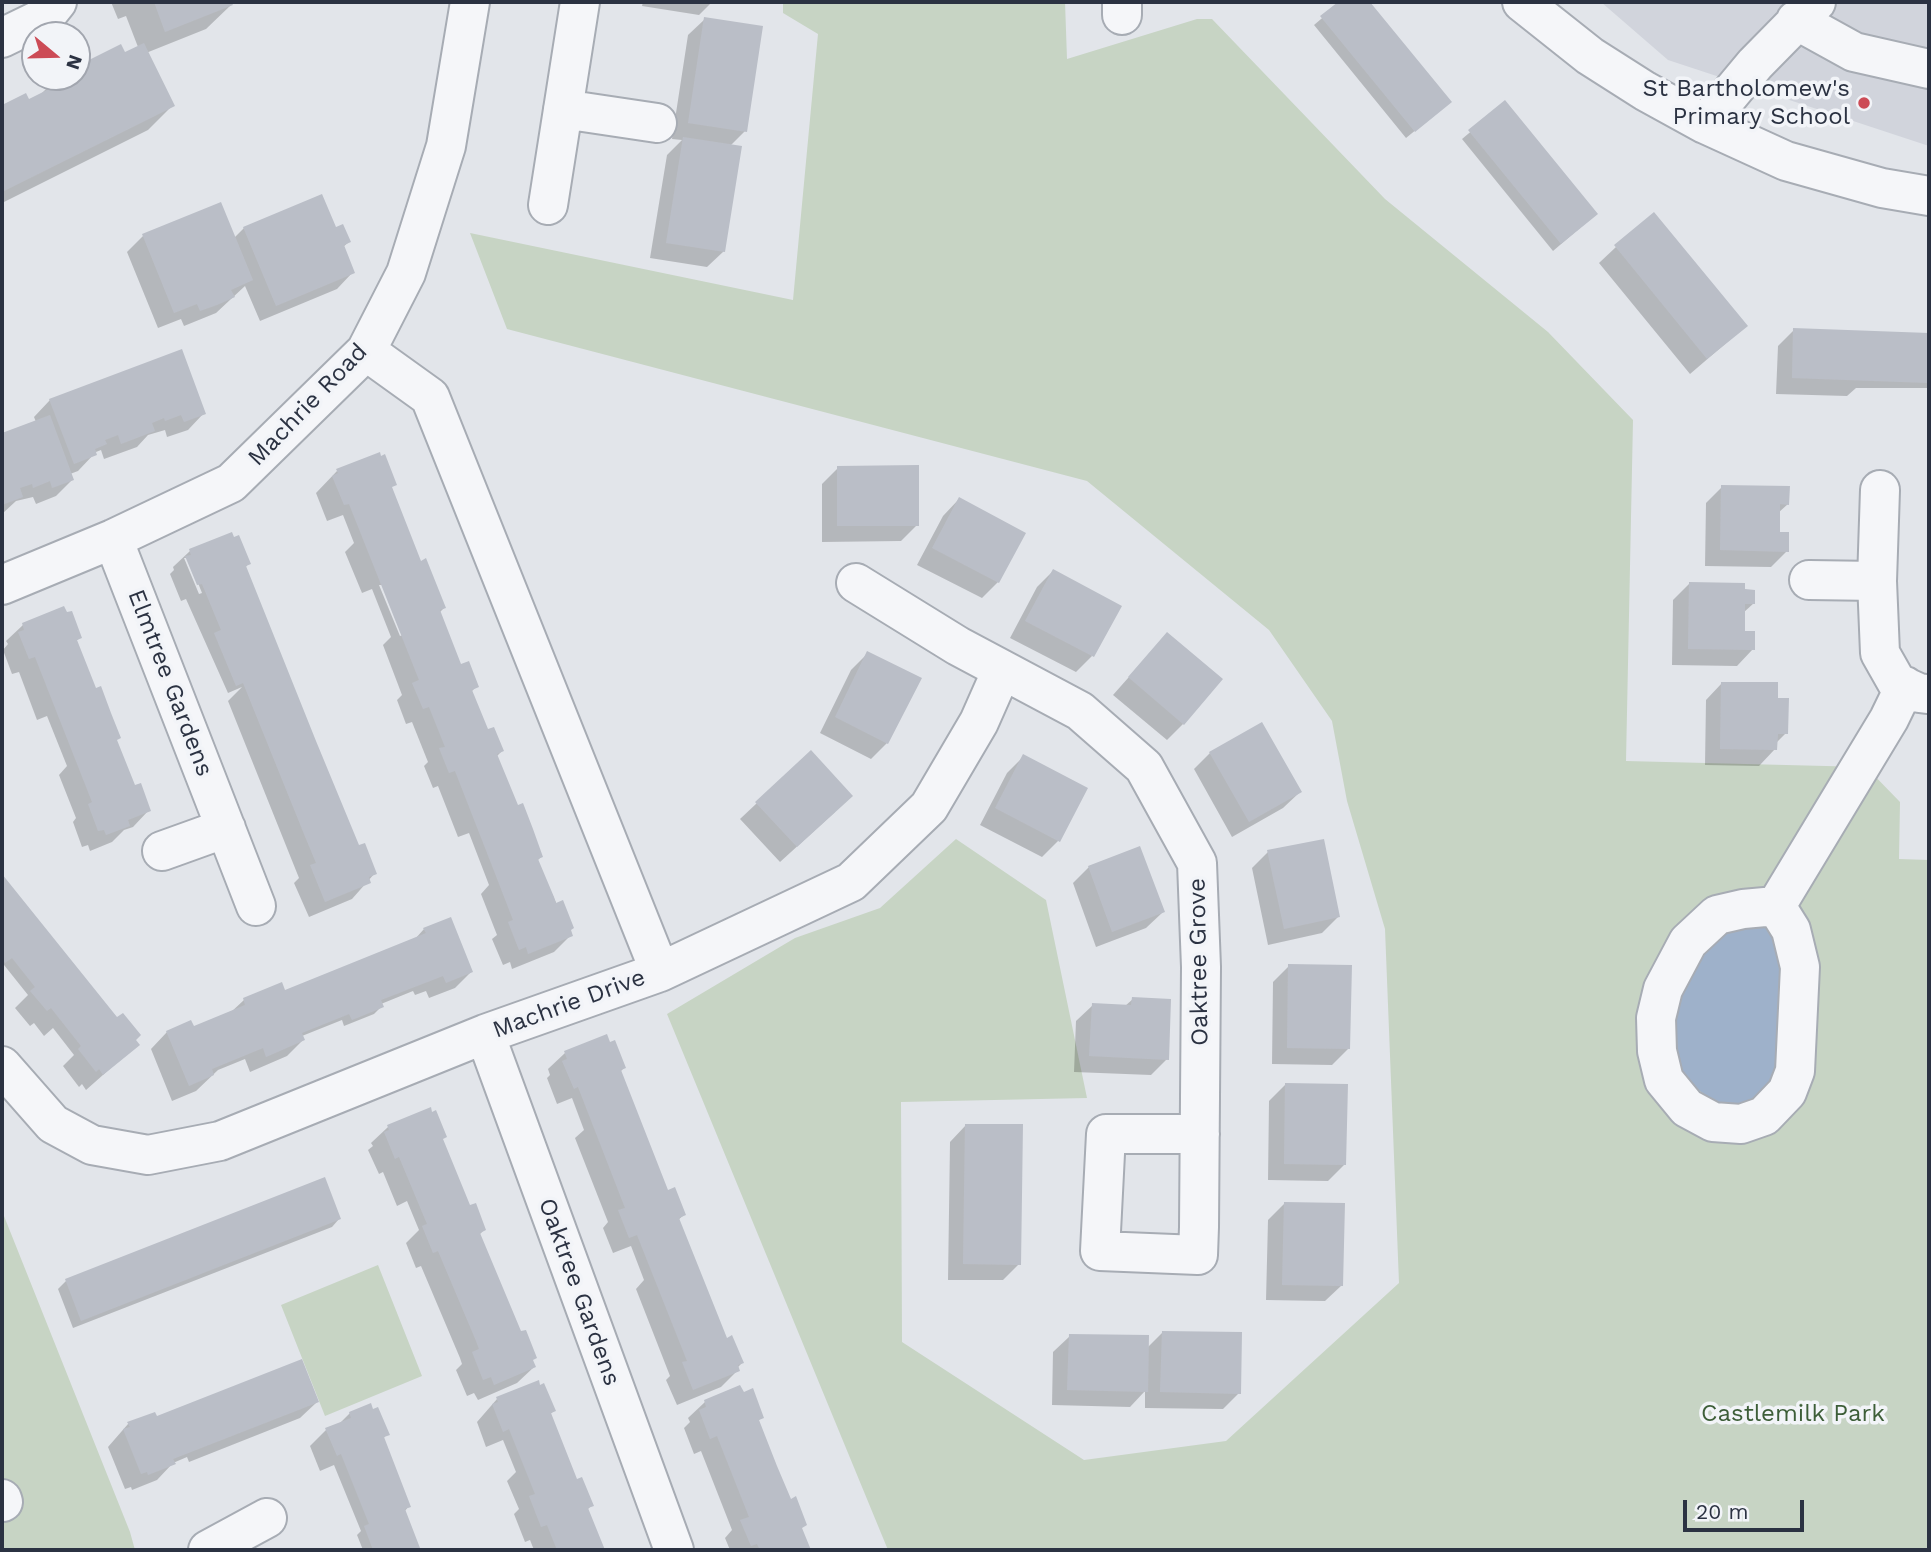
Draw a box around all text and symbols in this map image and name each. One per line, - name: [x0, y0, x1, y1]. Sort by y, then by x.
- north arrow: [21, 21, 91, 91]
- text: N: [61, 52, 88, 73]
- place label: St Bartholomew's Primary School: [1643, 75, 1850, 131]
- marker: St Bartholomew's Primary School: [1856, 95, 1872, 111]
- street label: Machrie Road: [242, 338, 374, 472]
- street label: Elmtree Gardens: [121, 586, 219, 780]
- street label: Oaktree Grove: [1183, 878, 1215, 1046]
- street label: Machrie Drive: [489, 963, 649, 1045]
- street label: Oaktree Gardens: [532, 1194, 626, 1390]
- park label: Castlemilk Park: [1701, 1400, 1885, 1428]
- scale bar: [1686, 1486, 1807, 1530]
- text: 20 m: [1696, 1499, 1748, 1524]

